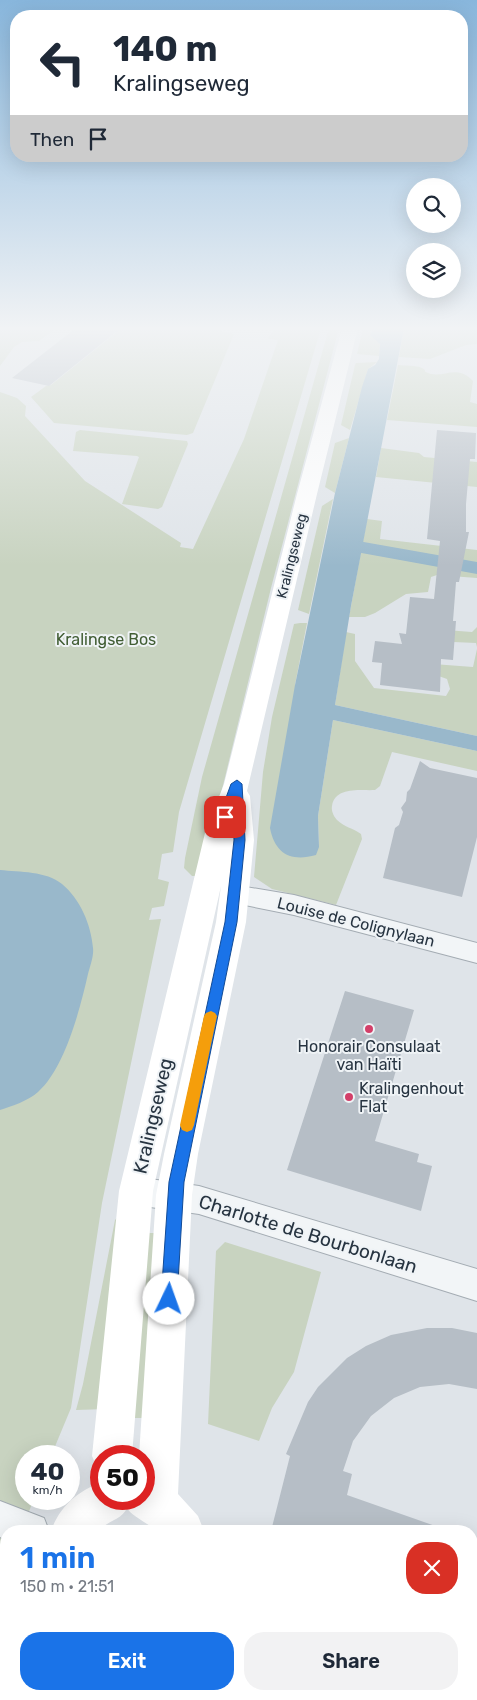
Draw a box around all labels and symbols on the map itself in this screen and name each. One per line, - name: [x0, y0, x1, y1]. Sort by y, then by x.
- street label: Kralingseweg: [273, 512, 311, 600]
- park label: Kralingse Bos: [56, 630, 156, 649]
- pin: [204, 796, 246, 838]
- street label: Louise de Colignylaan: [275, 893, 437, 951]
- marker: Honorair Consulaat van Haïti: [363, 1023, 375, 1035]
- place label: Honorair Consulaat van Haïti: [298, 1037, 440, 1074]
- street label: Kralingseweg: [129, 1056, 177, 1176]
- place label: Kralingenhout Flat: [359, 1079, 464, 1116]
- marker: Kralingenhout Flat: [343, 1091, 355, 1103]
- street label: Charlotte de Bourbonlaan: [196, 1190, 420, 1278]
- position arrow: [142, 1272, 194, 1324]
- speed limit sign: 50: [90, 1445, 155, 1510]

